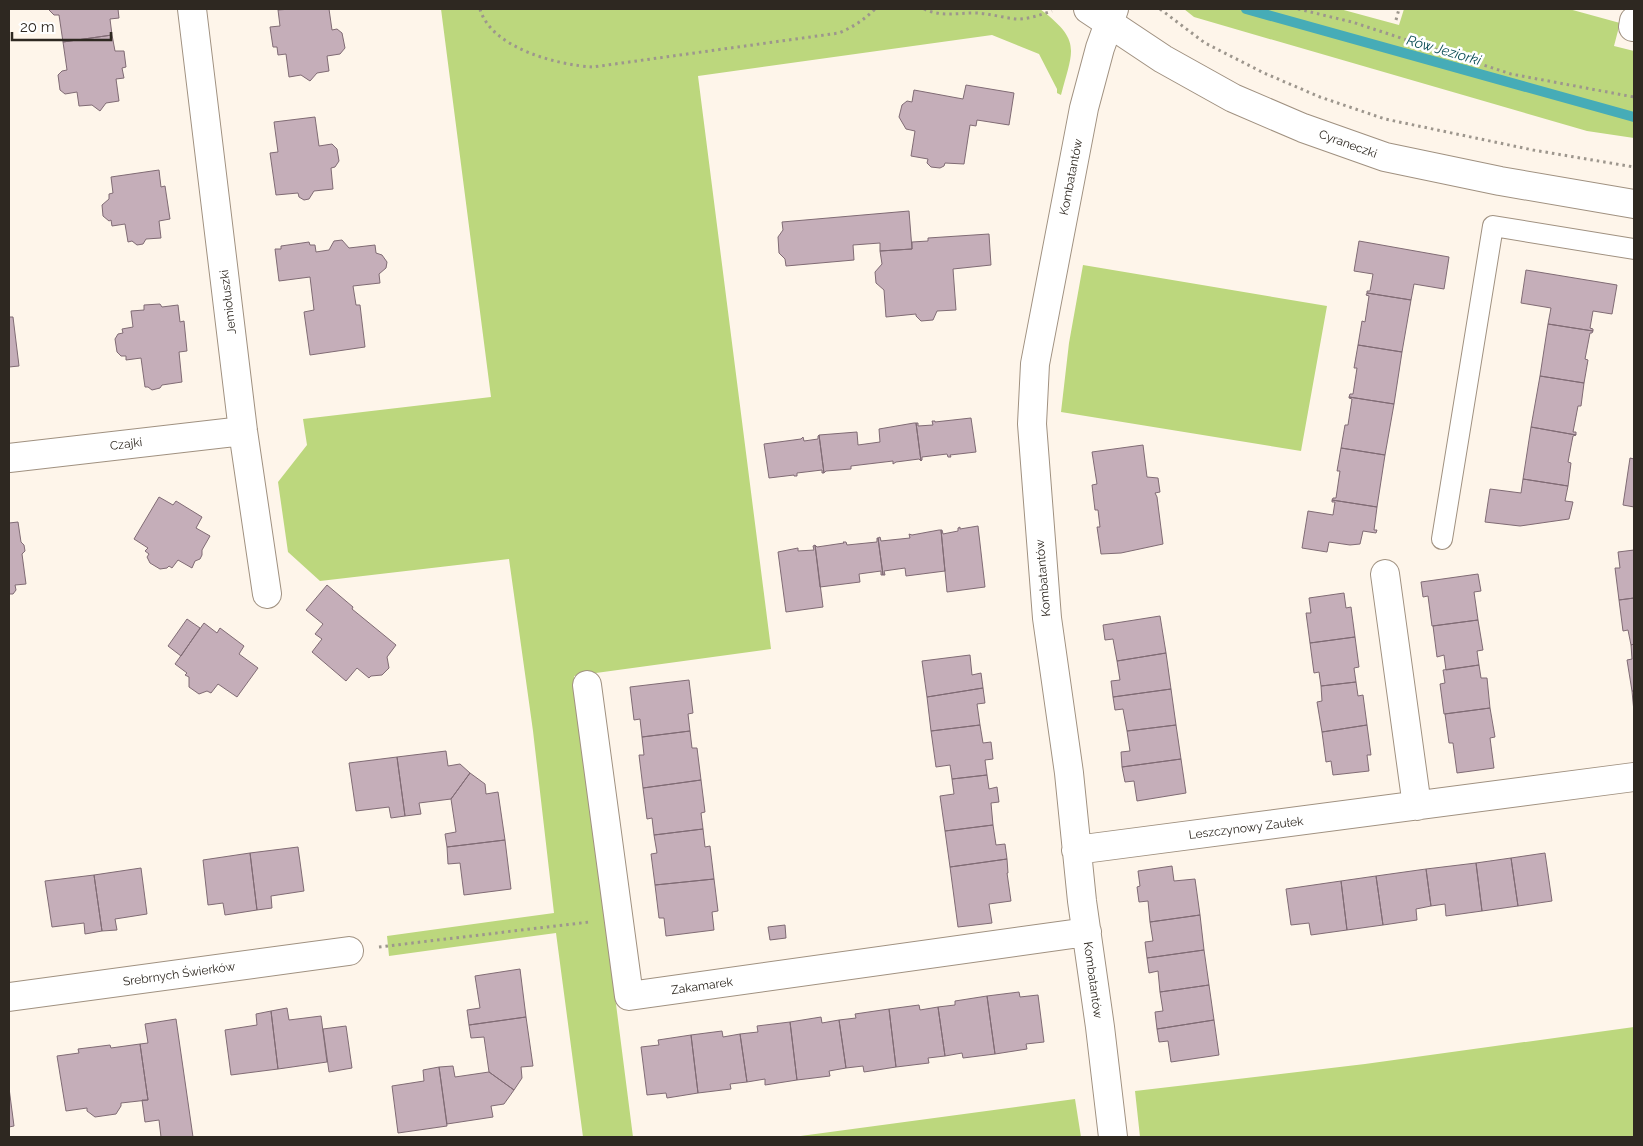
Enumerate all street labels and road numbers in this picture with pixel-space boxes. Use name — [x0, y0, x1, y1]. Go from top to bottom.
street label: Cyraneczki — [1317, 127, 1379, 161]
street label: Kombatantów — [1057, 137, 1085, 216]
street label: Jemiołuszki — [217, 269, 239, 335]
street label: Czajki — [109, 435, 143, 453]
street label: Kombatantów — [1033, 539, 1053, 617]
street label: Leszczynowy Zaułek — [1188, 814, 1305, 842]
street label: Kombatantów — [1081, 941, 1105, 1020]
street label: Srebrnych Świerków — [122, 959, 236, 989]
street label: Zakamarek — [670, 975, 734, 997]

